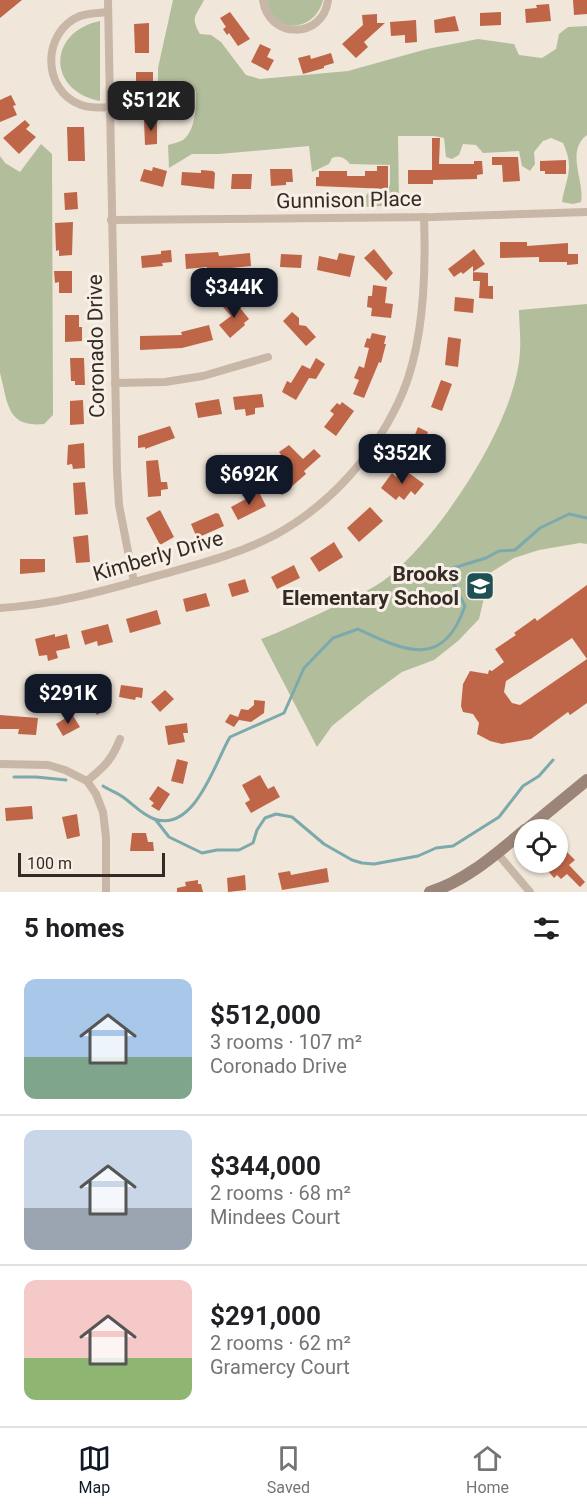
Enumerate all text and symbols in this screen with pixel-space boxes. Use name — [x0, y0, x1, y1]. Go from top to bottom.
pin: $512K — [109, 81, 193, 132]
text: $512K — [122, 88, 180, 112]
street label: Gunnison Place — [276, 187, 422, 213]
pin: $344K — [192, 268, 276, 319]
street label: Coronado Drive — [83, 274, 109, 418]
text: $344K — [205, 275, 263, 299]
pin: $352K — [360, 434, 444, 485]
text: $352K — [373, 441, 431, 465]
pin: $692K — [207, 455, 291, 506]
text: $692K — [220, 462, 278, 486]
street label: Kimberly Drive — [90, 526, 226, 586]
place label: Brooks Elementary School — [282, 562, 459, 610]
school or university icon: Brooks Elementary School — [464, 570, 496, 602]
pin: $291K — [26, 674, 110, 725]
text: $291K — [39, 681, 97, 705]
map controls — [514, 819, 568, 873]
button: locate — [514, 819, 568, 873]
scale bar — [18, 850, 165, 878]
text: 100 m — [27, 854, 72, 873]
icon: filters — [530, 912, 563, 945]
text: 5 homes — [24, 913, 125, 943]
text: $512,000 — [210, 1000, 321, 1030]
icon: home — [72, 1003, 144, 1075]
text: 3 rooms · 107 m² — [210, 1030, 362, 1054]
text: Coronado Drive — [210, 1054, 347, 1078]
text: $344,000 — [210, 1151, 321, 1181]
icon: home — [72, 1154, 144, 1226]
text: 2 rooms · 68 m² — [210, 1181, 351, 1205]
text: Mindees Court — [210, 1205, 340, 1229]
text: $291,000 — [210, 1301, 321, 1331]
icon: home — [72, 1304, 144, 1376]
text: 2 rooms · 62 m² — [210, 1331, 351, 1355]
text: Gramercy Court — [210, 1355, 350, 1379]
tab: Map — [78, 1442, 111, 1497]
tab: Saved — [267, 1442, 310, 1497]
tab: Home — [466, 1442, 509, 1497]

